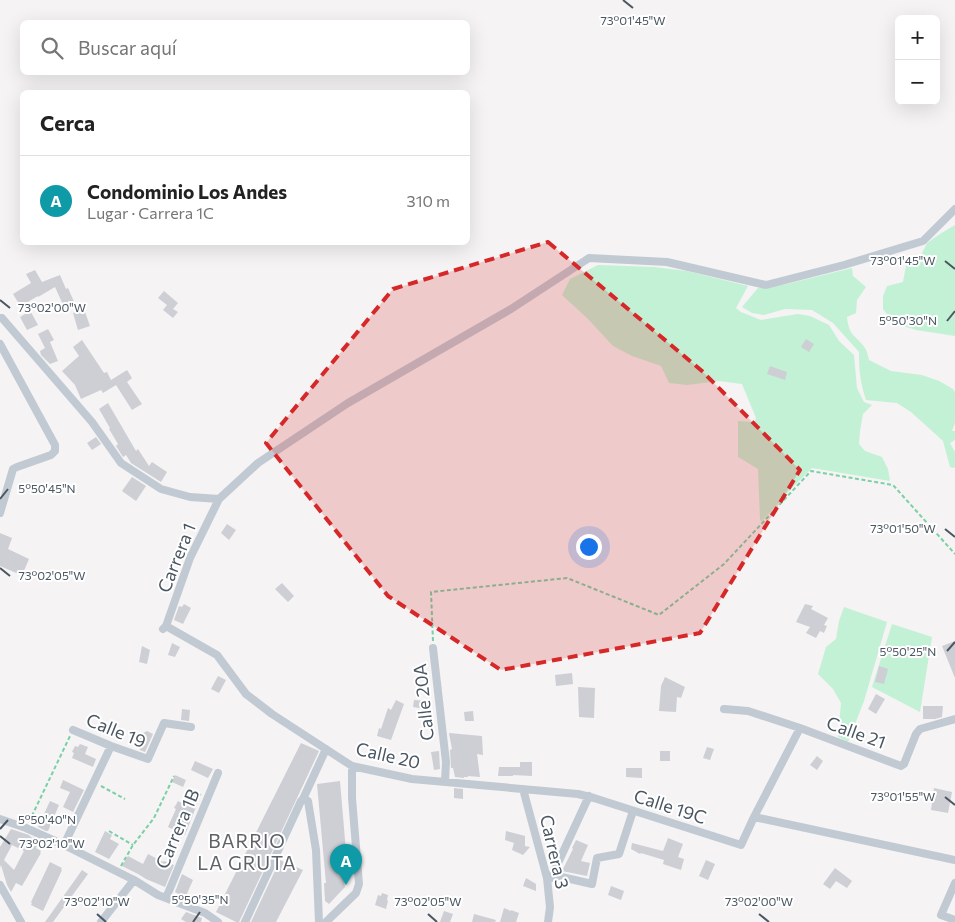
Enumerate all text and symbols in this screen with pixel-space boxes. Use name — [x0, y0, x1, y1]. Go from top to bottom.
text: 73°01'45"W — [601, 13, 665, 27]
map controls — [895, 15, 940, 105]
button: + — [895, 15, 940, 60]
search box — [20, 20, 470, 75]
icon: search — [38, 34, 66, 62]
text: Buscar aquí — [78, 36, 177, 59]
button: − — [895, 60, 940, 105]
text: Cerca — [40, 110, 95, 135]
text: Condominio Los Andes — [87, 180, 287, 203]
text: A — [50, 191, 62, 210]
text: 310 m — [407, 191, 450, 210]
text: Lugar · Carrera 1C — [87, 203, 214, 222]
text: 73°01'45"W — [871, 253, 935, 267]
text: 73°02'00"W — [18, 300, 86, 314]
text: 5°50'30"N — [879, 313, 937, 327]
text: 5°50'45"N — [18, 481, 76, 495]
street label: Carrera 1 — [152, 520, 200, 596]
text: 73°01'50"W — [870, 521, 936, 535]
your location — [576, 534, 602, 560]
text: 73°02'05"W — [18, 568, 86, 582]
text: 5°50'25"N — [880, 644, 936, 658]
street label: Calle 20A — [408, 662, 438, 742]
street label: Calle 19 — [83, 708, 149, 752]
street label: Calle 21 — [824, 711, 889, 753]
street label: Calle 20 — [354, 737, 423, 773]
street label: Calle 19C — [631, 784, 709, 828]
street label: Carrera 1B — [150, 785, 204, 872]
text: 73°01'55"W — [871, 789, 935, 803]
text: 5°50'40"N — [18, 812, 76, 826]
street label: Carrera 3 — [536, 813, 574, 891]
district label: BARRIO LA GRUTA — [197, 829, 297, 874]
text: 73°02'10"W — [19, 836, 85, 850]
pin: A — [330, 844, 362, 885]
text: 5°50'35"N — [172, 892, 228, 906]
text: 73°02'10"W — [64, 894, 130, 908]
text: 73°02'05"W — [394, 894, 462, 908]
text: 73°02'00"W — [725, 894, 793, 908]

